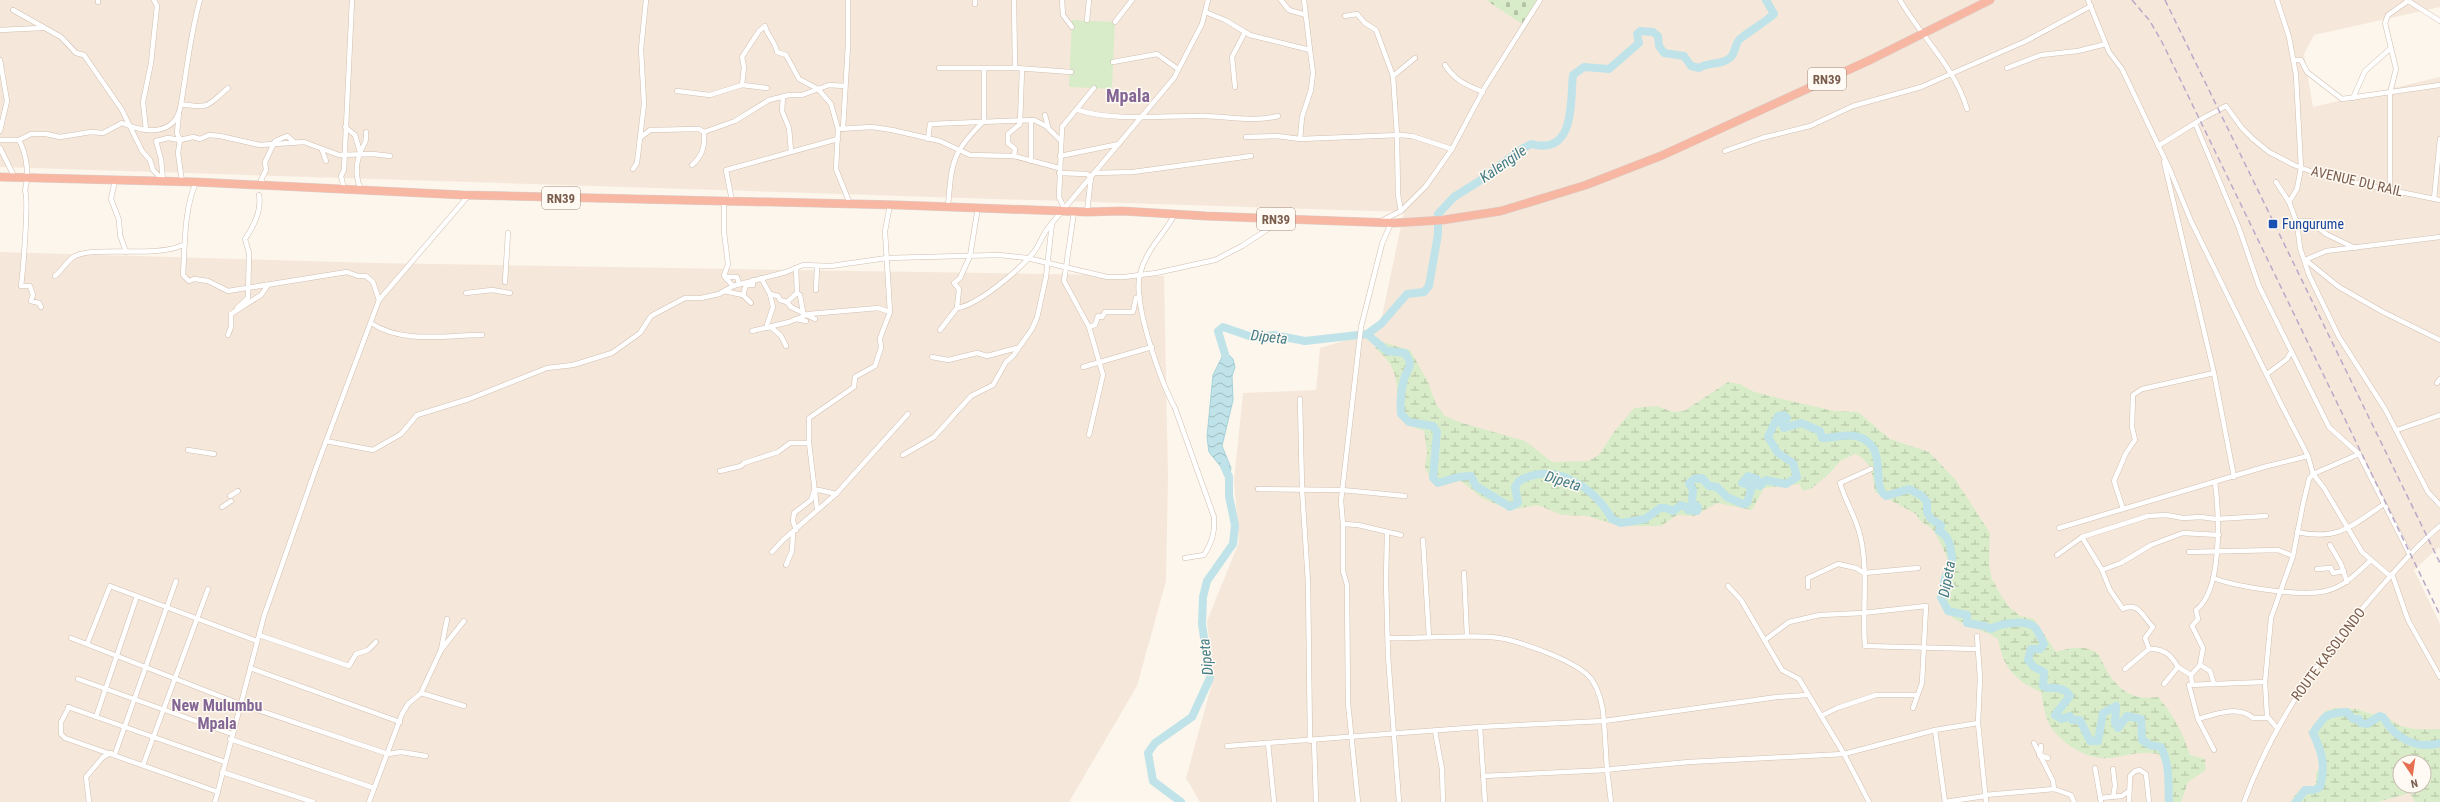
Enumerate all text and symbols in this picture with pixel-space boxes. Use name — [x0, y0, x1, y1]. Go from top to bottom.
road number: RN39 — [1808, 68, 1846, 90]
district label: Mpala — [1106, 85, 1150, 106]
water label: Kalengile — [1476, 141, 1530, 187]
street label: AVENUE DU RAIL — [2310, 163, 2405, 199]
road number: RN39 — [542, 187, 580, 209]
road number: RN39 — [1257, 208, 1295, 230]
place label: Fungurume — [2282, 216, 2344, 232]
marker: Fungurume — [2267, 218, 2279, 230]
water label: Dipeta — [1250, 326, 1288, 348]
water label: Dipeta — [1543, 467, 1583, 495]
water label: Dipeta — [1935, 559, 1959, 599]
street label: ROUTE KASOLONDO — [2288, 604, 2368, 704]
water label: Dipeta — [1195, 638, 1217, 676]
district label: New Mulumbu Mpala — [172, 696, 263, 733]
north arrow — [2392, 754, 2432, 794]
text: N — [2409, 776, 2419, 790]

